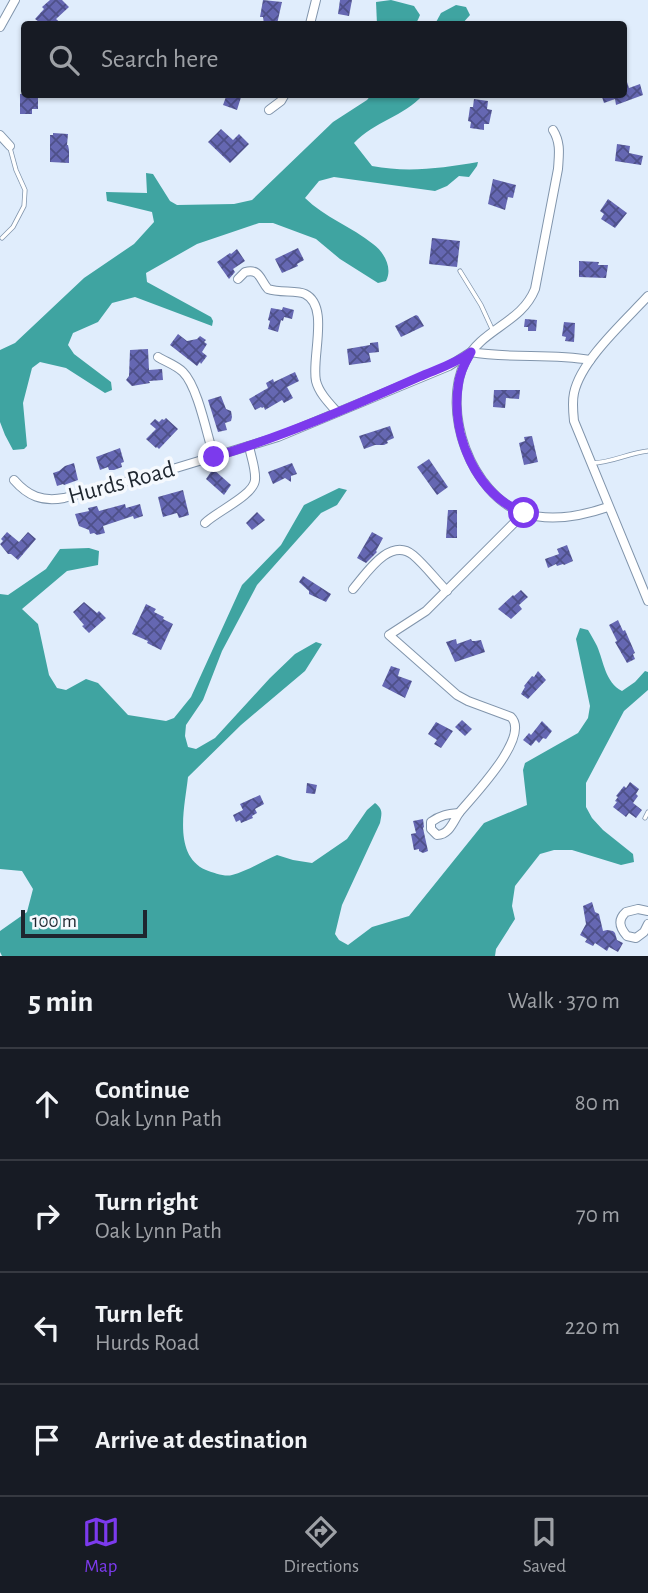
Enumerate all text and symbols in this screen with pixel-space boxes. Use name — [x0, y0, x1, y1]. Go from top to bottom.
search box — [21, 21, 627, 98]
icon: search — [45, 41, 83, 79]
text: Search here — [101, 46, 219, 72]
route end — [198, 441, 229, 472]
street label: Hurds Road — [66, 457, 177, 509]
route start — [508, 497, 539, 528]
scale bar — [21, 907, 147, 939]
text: 100 m — [32, 912, 77, 931]
text: 5 min — [28, 987, 93, 1017]
text: Walk · 370 m — [508, 990, 620, 1013]
text: Continue — [95, 1077, 190, 1103]
icon: ahead — [28, 1085, 66, 1123]
text: 80 m — [575, 1092, 620, 1115]
text: Oak Lynn Path — [95, 1108, 222, 1131]
text: Turn right — [95, 1189, 198, 1215]
icon: right — [28, 1197, 66, 1235]
text: 70 m — [576, 1204, 620, 1227]
text: Oak Lynn Path — [95, 1220, 222, 1243]
text: Turn left — [95, 1301, 183, 1327]
icon: left — [28, 1309, 66, 1347]
text: 220 m — [565, 1316, 620, 1339]
text: Hurds Road — [95, 1332, 199, 1355]
icon: arrive — [28, 1421, 66, 1459]
text: Arrive at destination — [95, 1427, 308, 1453]
tab: Map — [82, 1513, 120, 1578]
tab: Directions — [283, 1513, 359, 1578]
tab: Saved — [523, 1513, 566, 1578]

